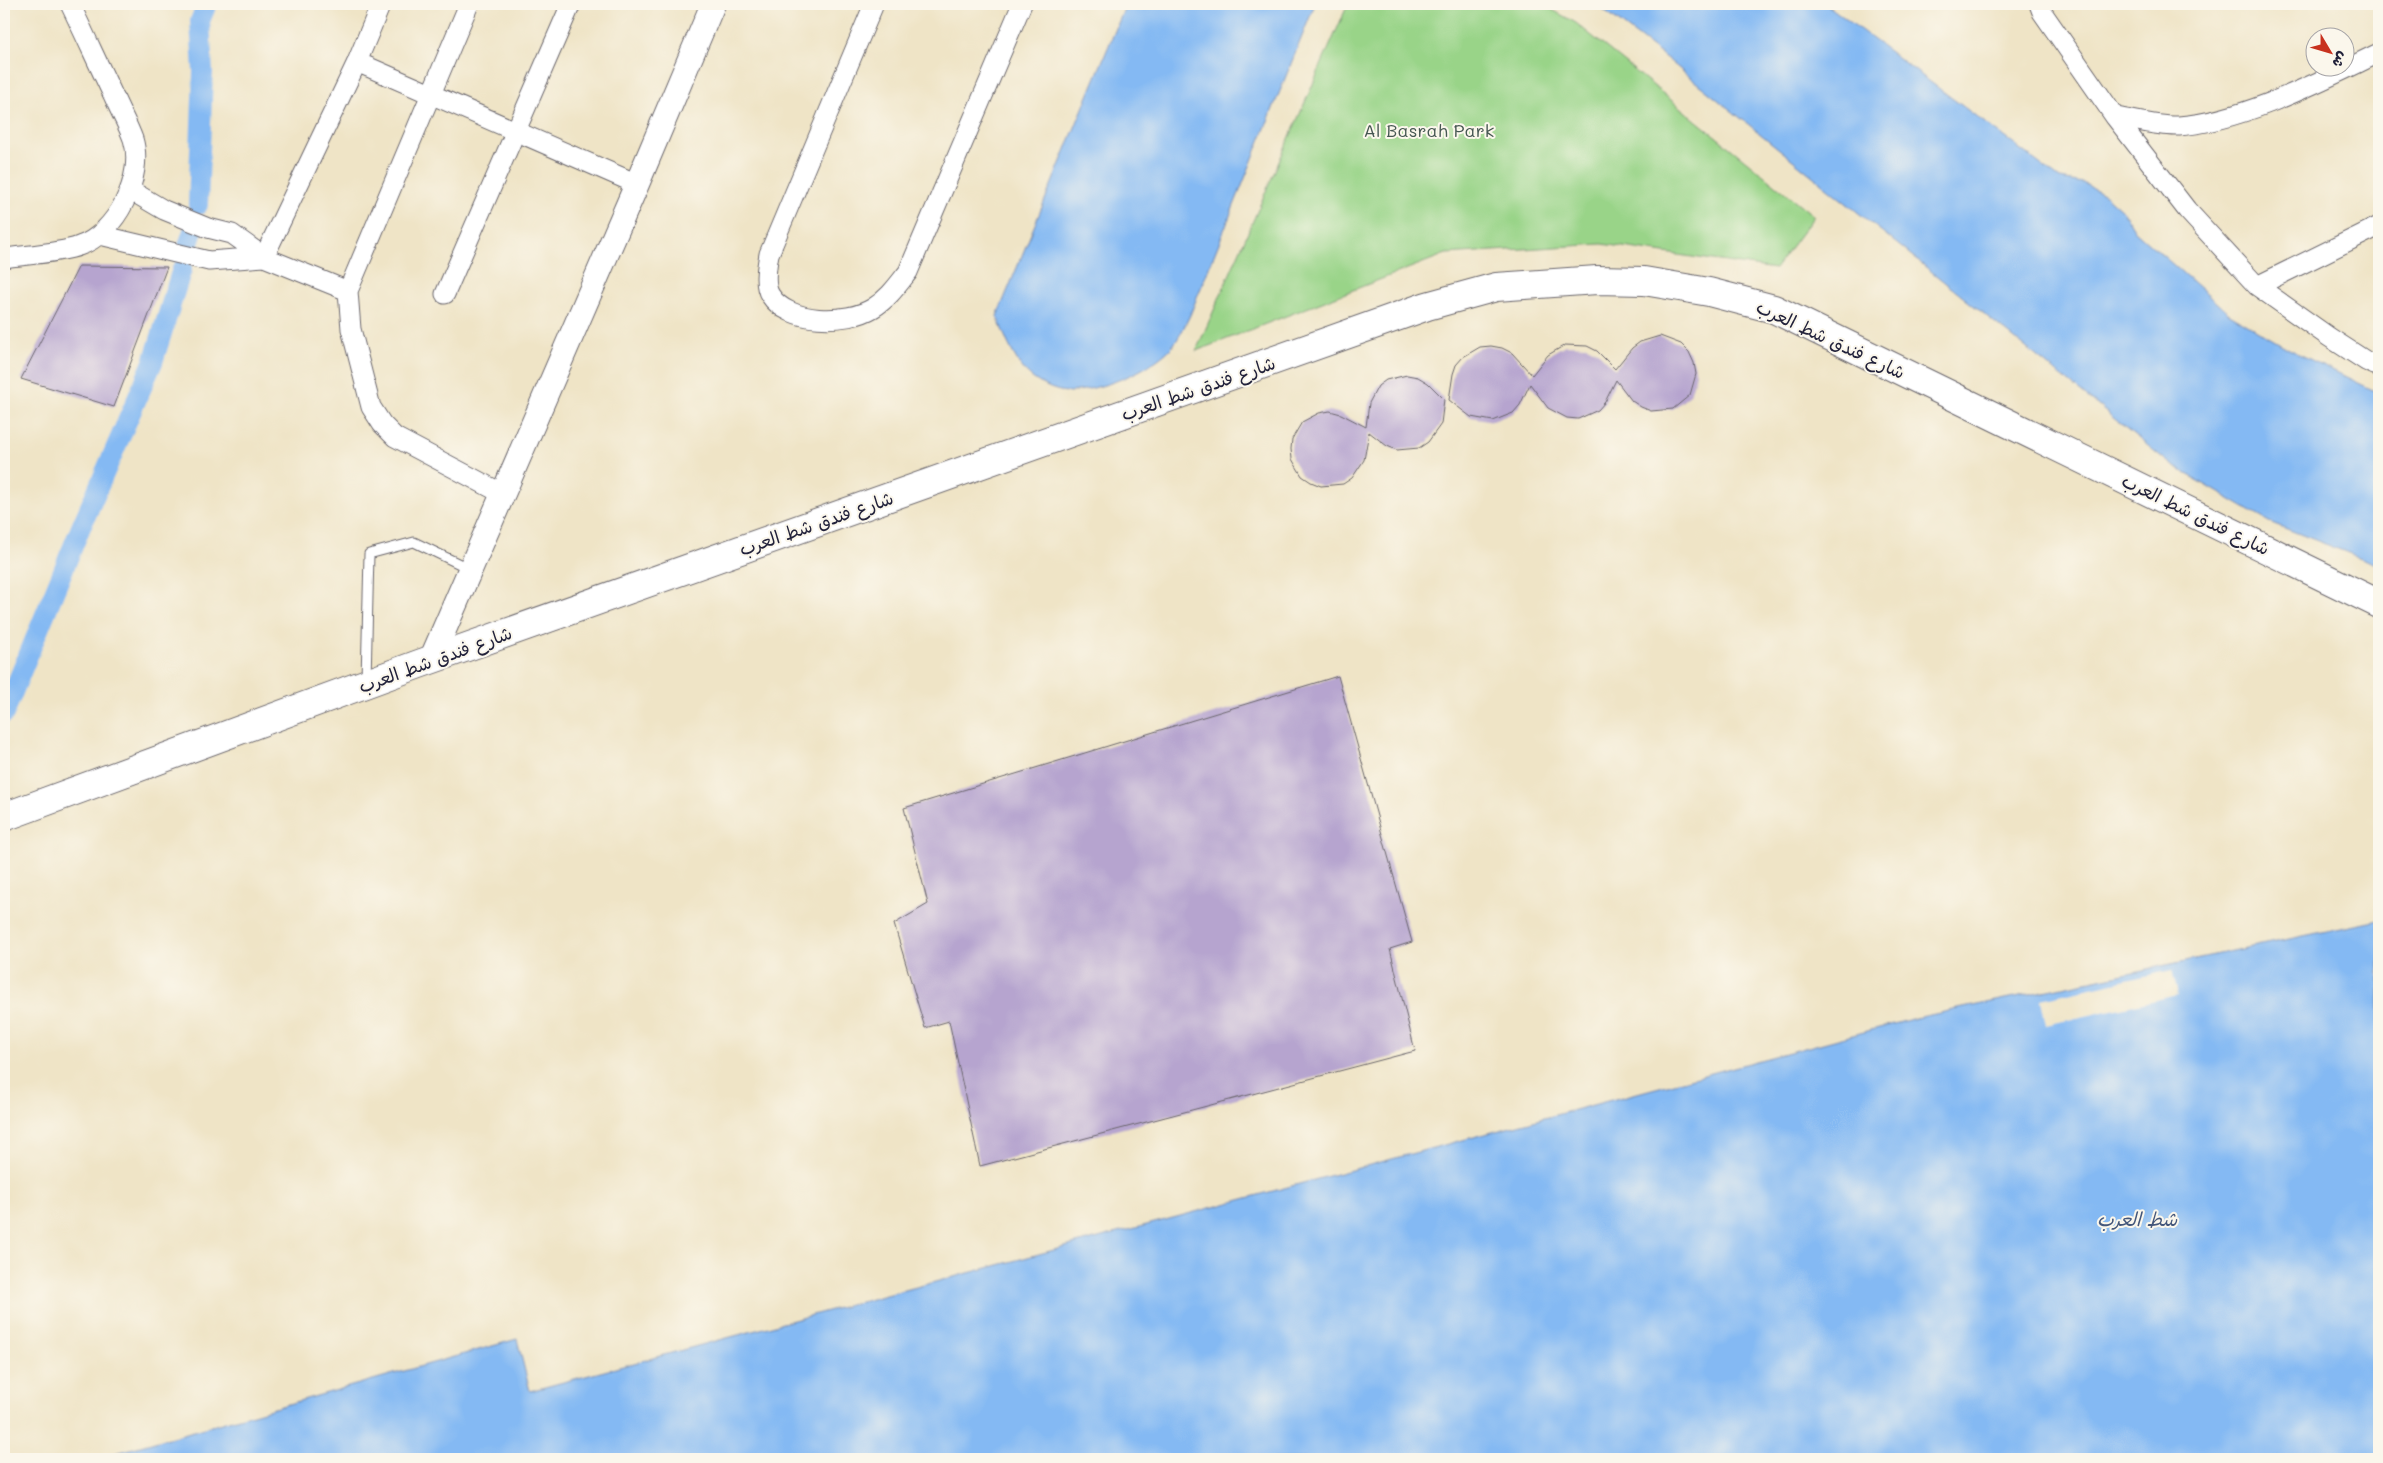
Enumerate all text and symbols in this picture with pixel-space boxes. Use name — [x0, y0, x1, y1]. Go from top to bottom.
north arrow — [2306, 28, 2356, 78]
text: ش — [2328, 48, 2353, 72]
park label: Al Basrah Park — [1364, 118, 1494, 142]
street label: شارع فندق شط العرب — [1752, 294, 1909, 385]
street label: شارع فندق شط العرب — [1118, 350, 1279, 427]
street label: شارع فندق شط العرب — [2118, 468, 2274, 561]
street label: شارع فندق شط العرب — [736, 485, 897, 562]
street label: شارع فندق شط العرب — [355, 620, 515, 699]
water label: شط العرب — [2097, 1206, 2177, 1232]

